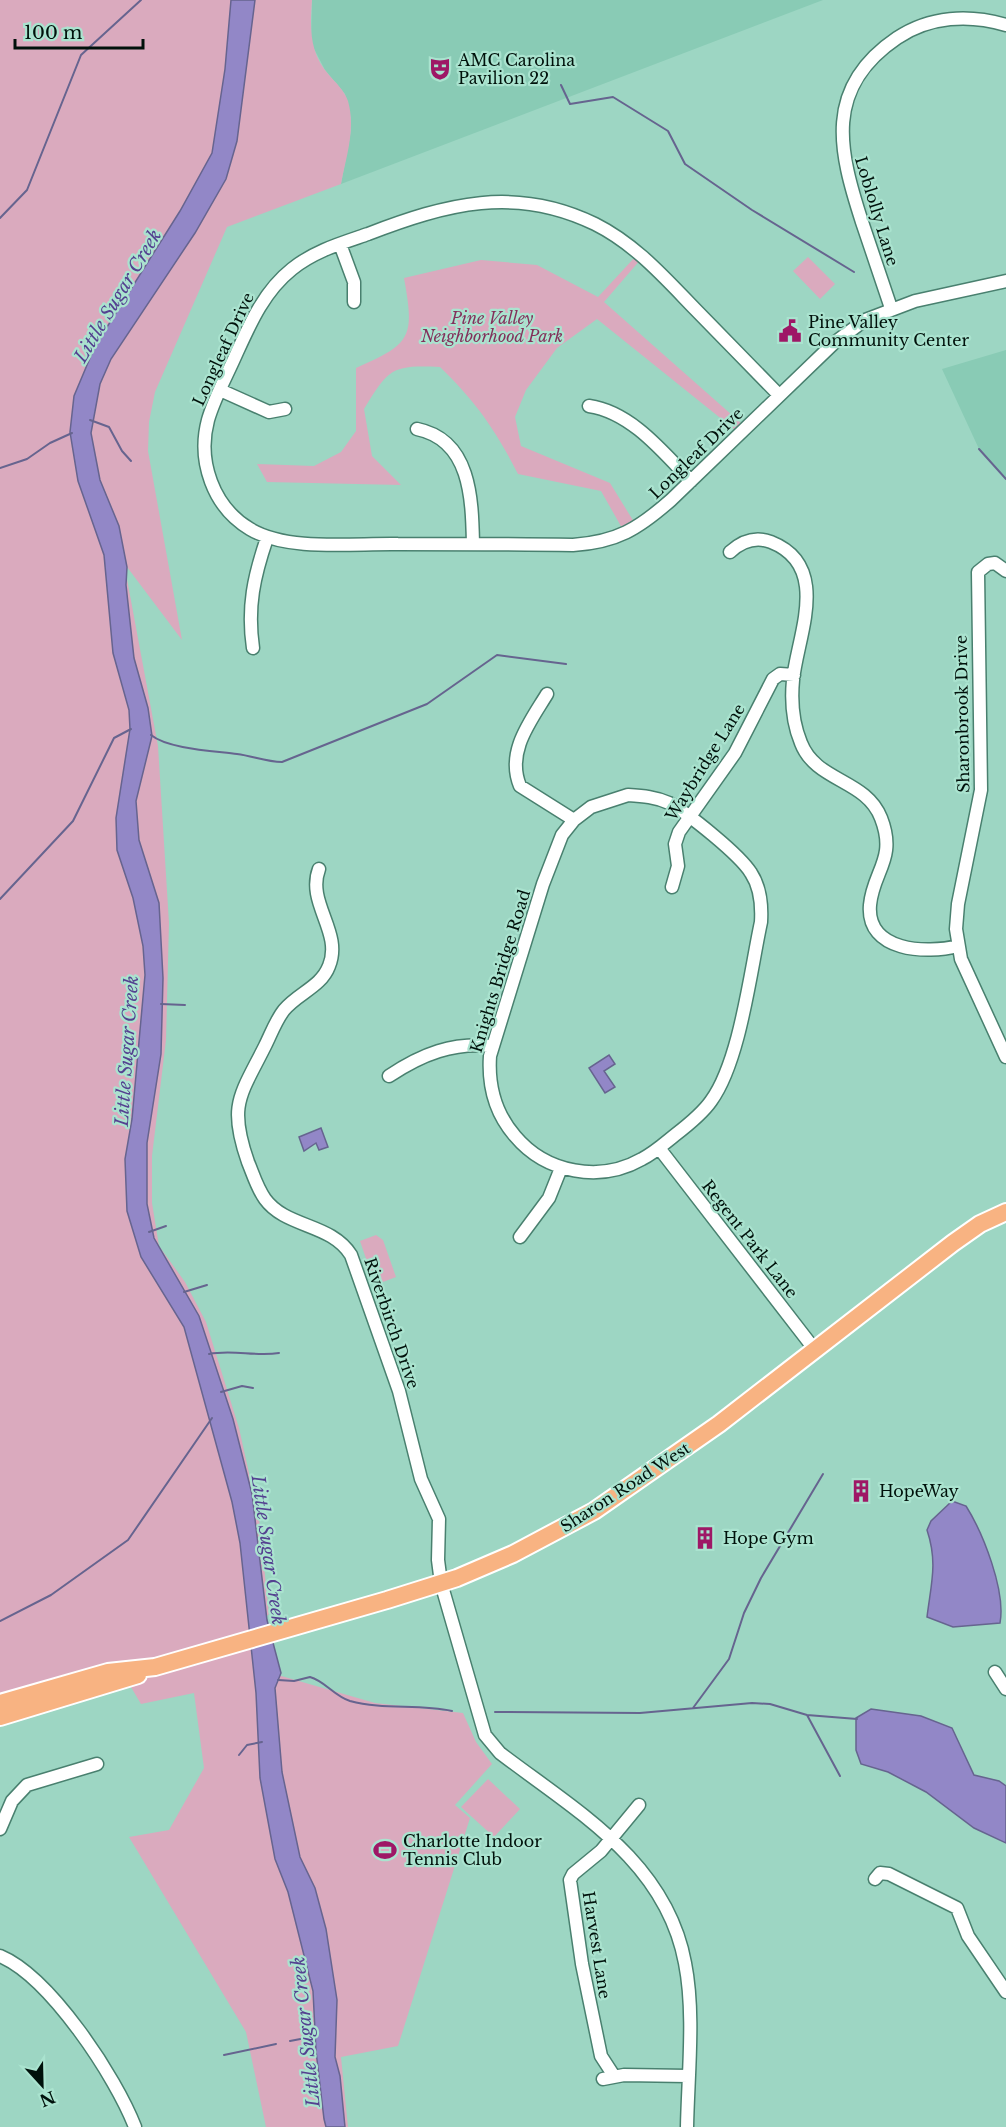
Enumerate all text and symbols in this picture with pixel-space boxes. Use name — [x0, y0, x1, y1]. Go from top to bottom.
scale bar — [15, 12, 142, 50]
text: 100 m — [24, 22, 82, 44]
place label: AMC Carolina Pavilion 22 — [457, 50, 575, 88]
theatre icon: AMC Carolina Pavilion 22 — [427, 56, 453, 82]
street label: Loblolly Lane — [851, 154, 903, 268]
water label: Little Sugar Creek — [69, 226, 166, 367]
street label: Longleaf Drive — [188, 289, 258, 409]
park label: Pine Valley Neighborhood Park — [420, 308, 563, 346]
place label: Pine Valley Community Center — [808, 312, 969, 350]
public building icon: Pine Valley Community Center — [777, 318, 803, 344]
street label: Longleaf Drive — [645, 403, 747, 503]
street label: Sharonbrook Drive — [951, 635, 973, 793]
street label: Waybridge Lane — [660, 700, 749, 825]
street label: Knights Bridge Road — [466, 887, 534, 1055]
water label: Little Sugar Creek — [111, 975, 143, 1128]
street label: Regent Park Lane — [698, 1176, 802, 1302]
street label: Riverbirch Drive — [360, 1255, 424, 1391]
street label: Sharon Road West — [557, 1438, 693, 1536]
water label: Little Sugar Creek — [246, 1473, 289, 1626]
building icon: HopeWay — [848, 1478, 874, 1504]
place label: HopeWay — [879, 1481, 959, 1501]
building icon: Hope Gym — [692, 1525, 718, 1551]
place label: Hope Gym — [723, 1528, 814, 1548]
place label: Charlotte Indoor Tennis Club — [403, 1831, 542, 1869]
sports icon: Charlotte Indoor Tennis Club — [372, 1837, 398, 1863]
street label: Harvest Lane — [579, 1890, 615, 2000]
water label: Little Sugar Creek — [287, 1956, 325, 2109]
north arrow — [12, 2055, 72, 2115]
text: N — [37, 2087, 58, 2111]

